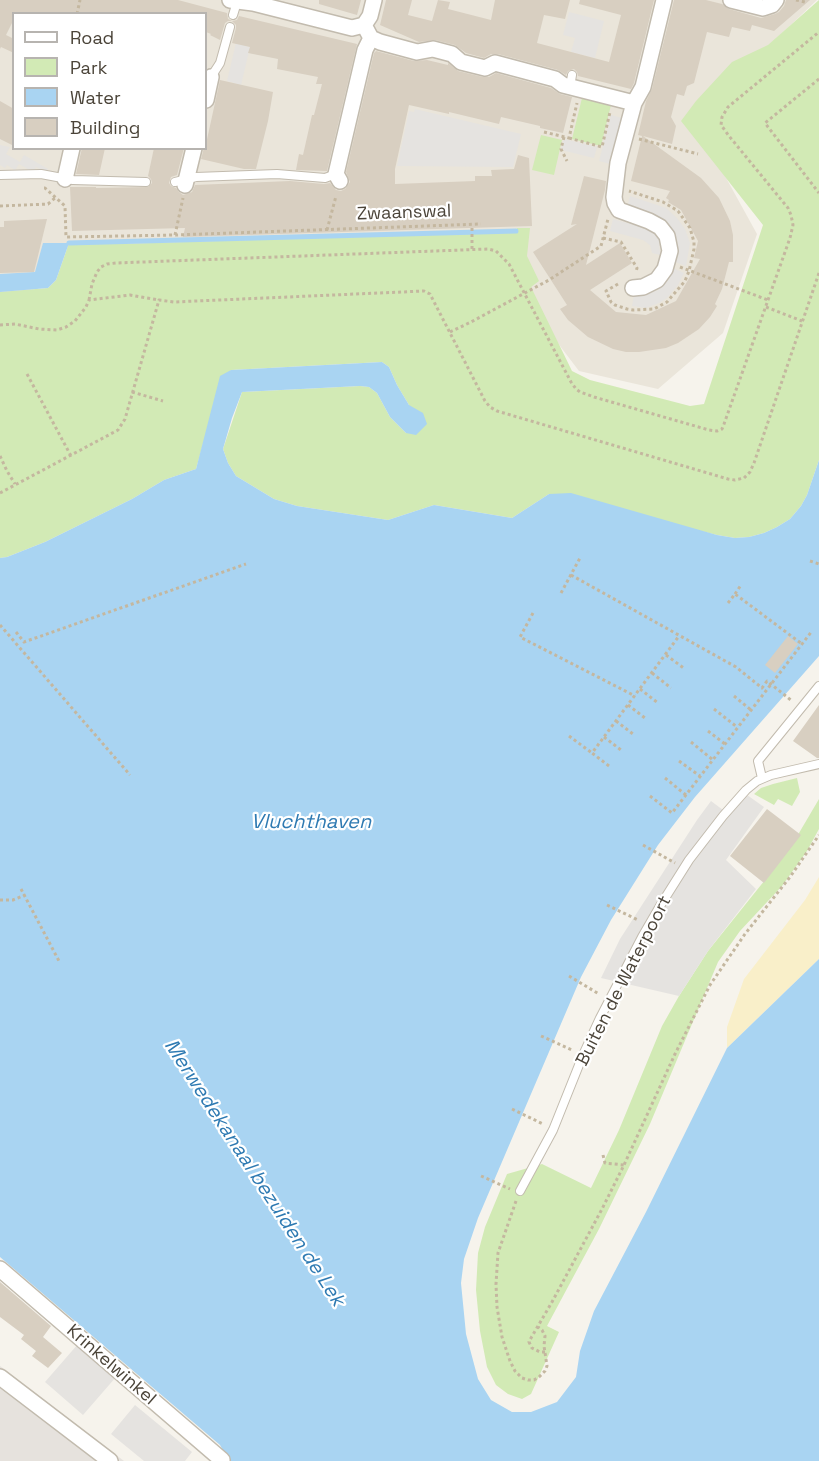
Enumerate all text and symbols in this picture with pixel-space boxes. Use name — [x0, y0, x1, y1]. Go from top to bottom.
legend — [12, 12, 207, 150]
text: Road — [70, 26, 114, 49]
text: Park — [70, 56, 107, 79]
text: Water — [70, 86, 121, 109]
text: Building — [70, 116, 140, 139]
street label: Zwaanswal — [356, 201, 452, 225]
water label: Vluchthaven — [251, 811, 371, 835]
street label: Buiten de Waterpoort — [572, 892, 676, 1070]
water label: Merwedekanaal bezuiden de Lek — [158, 1035, 350, 1311]
street label: Krinkelwinkel — [62, 1320, 160, 1410]

